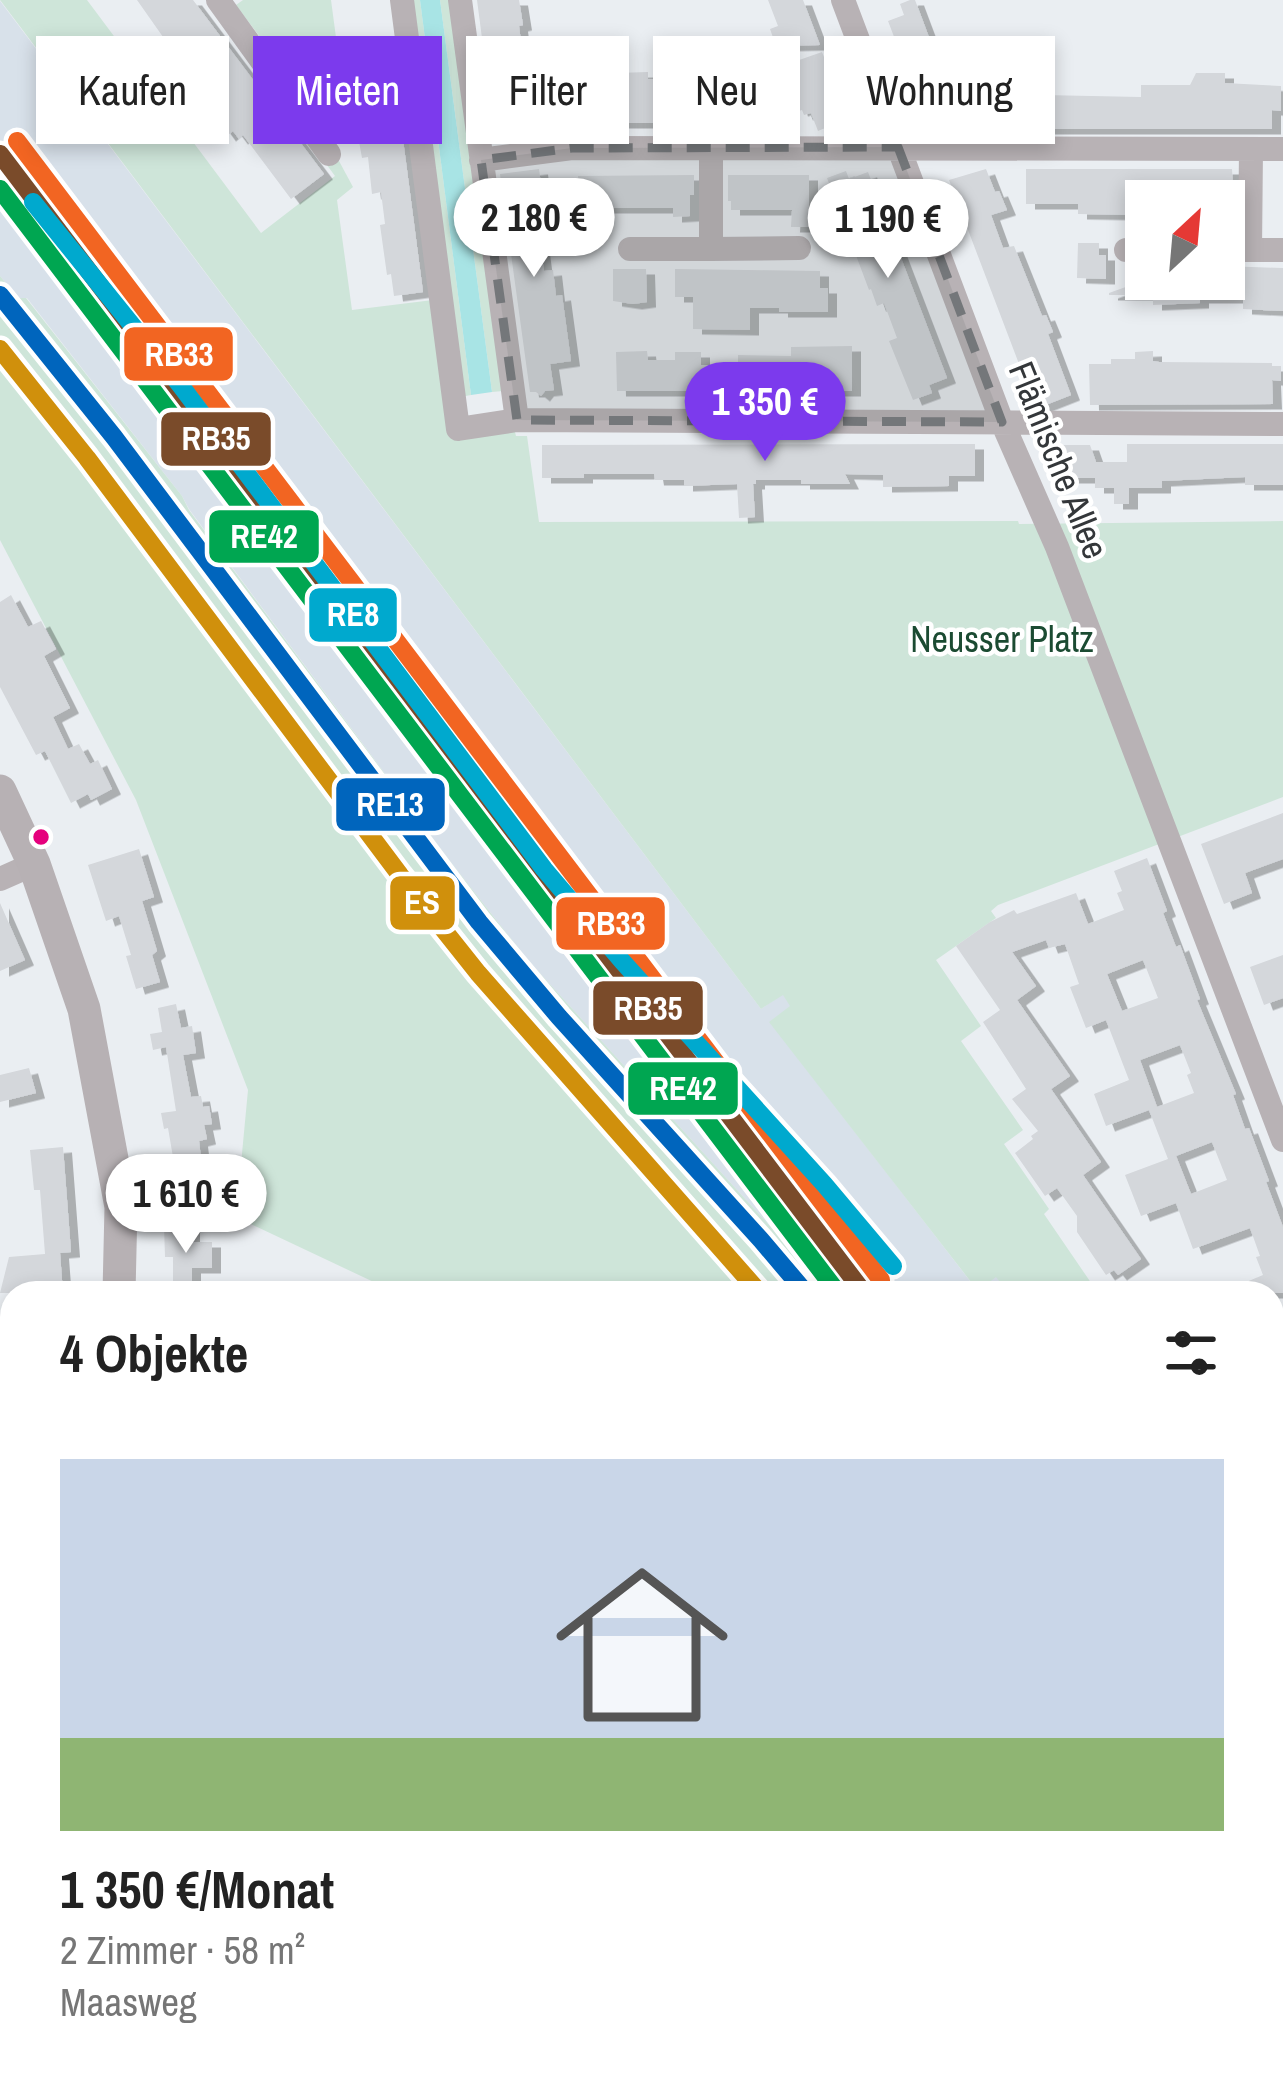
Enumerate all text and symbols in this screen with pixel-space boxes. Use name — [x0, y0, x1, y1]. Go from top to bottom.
chip: Kaufen — [36, 36, 229, 144]
chip: Mieten — [253, 36, 442, 144]
chip: Filter — [466, 36, 629, 144]
chip: Neu — [653, 36, 800, 144]
chip: Wohnung — [824, 36, 1055, 144]
pin: 2 180 € — [423, 178, 645, 280]
pin: 1 190 € — [777, 179, 999, 281]
north arrow — [1125, 180, 1245, 300]
map controls — [1125, 180, 1245, 300]
text: 2 180 € — [481, 191, 587, 243]
text: 1 190 € — [835, 192, 941, 244]
line badge: RB33 — [122, 325, 235, 383]
text: RB33 — [144, 332, 214, 376]
street label: Flämische Allee — [998, 354, 1120, 566]
pin: 1 350 € — [654, 362, 876, 464]
text: 1 350 € — [712, 375, 818, 427]
line badge: RB35 — [159, 410, 273, 468]
text: RB35 — [181, 416, 251, 460]
line badge: RE42 — [207, 508, 321, 565]
text: RE42 — [230, 514, 298, 558]
line badge: RE8 — [307, 586, 399, 644]
text: RE8 — [327, 592, 379, 636]
park label: Neusser Platz — [910, 615, 1094, 663]
line badge: RE13 — [334, 776, 447, 833]
text: RE13 — [356, 782, 424, 826]
unlabelled marker — [30, 826, 52, 848]
line badge: ES — [388, 874, 457, 932]
text: ES — [404, 880, 440, 924]
line badge: RB33 — [554, 895, 667, 952]
text: RB33 — [576, 901, 646, 945]
line badge: RB35 — [591, 979, 705, 1037]
text: RB35 — [613, 986, 683, 1030]
line badge: RE42 — [626, 1060, 740, 1117]
text: RE42 — [649, 1066, 717, 1110]
pin: 1 610 € — [75, 1154, 297, 1256]
text: 1 610 € — [133, 1167, 239, 1219]
text: 4 Objekte — [60, 1319, 248, 1388]
icon: filters — [1158, 1320, 1224, 1386]
icon: home — [534, 1537, 750, 1753]
text: 1 350 €/Monat — [60, 1855, 334, 1924]
text: 2 Zimmer · 58 m² — [60, 1924, 305, 1976]
text: Maasweg — [60, 1976, 197, 2028]

